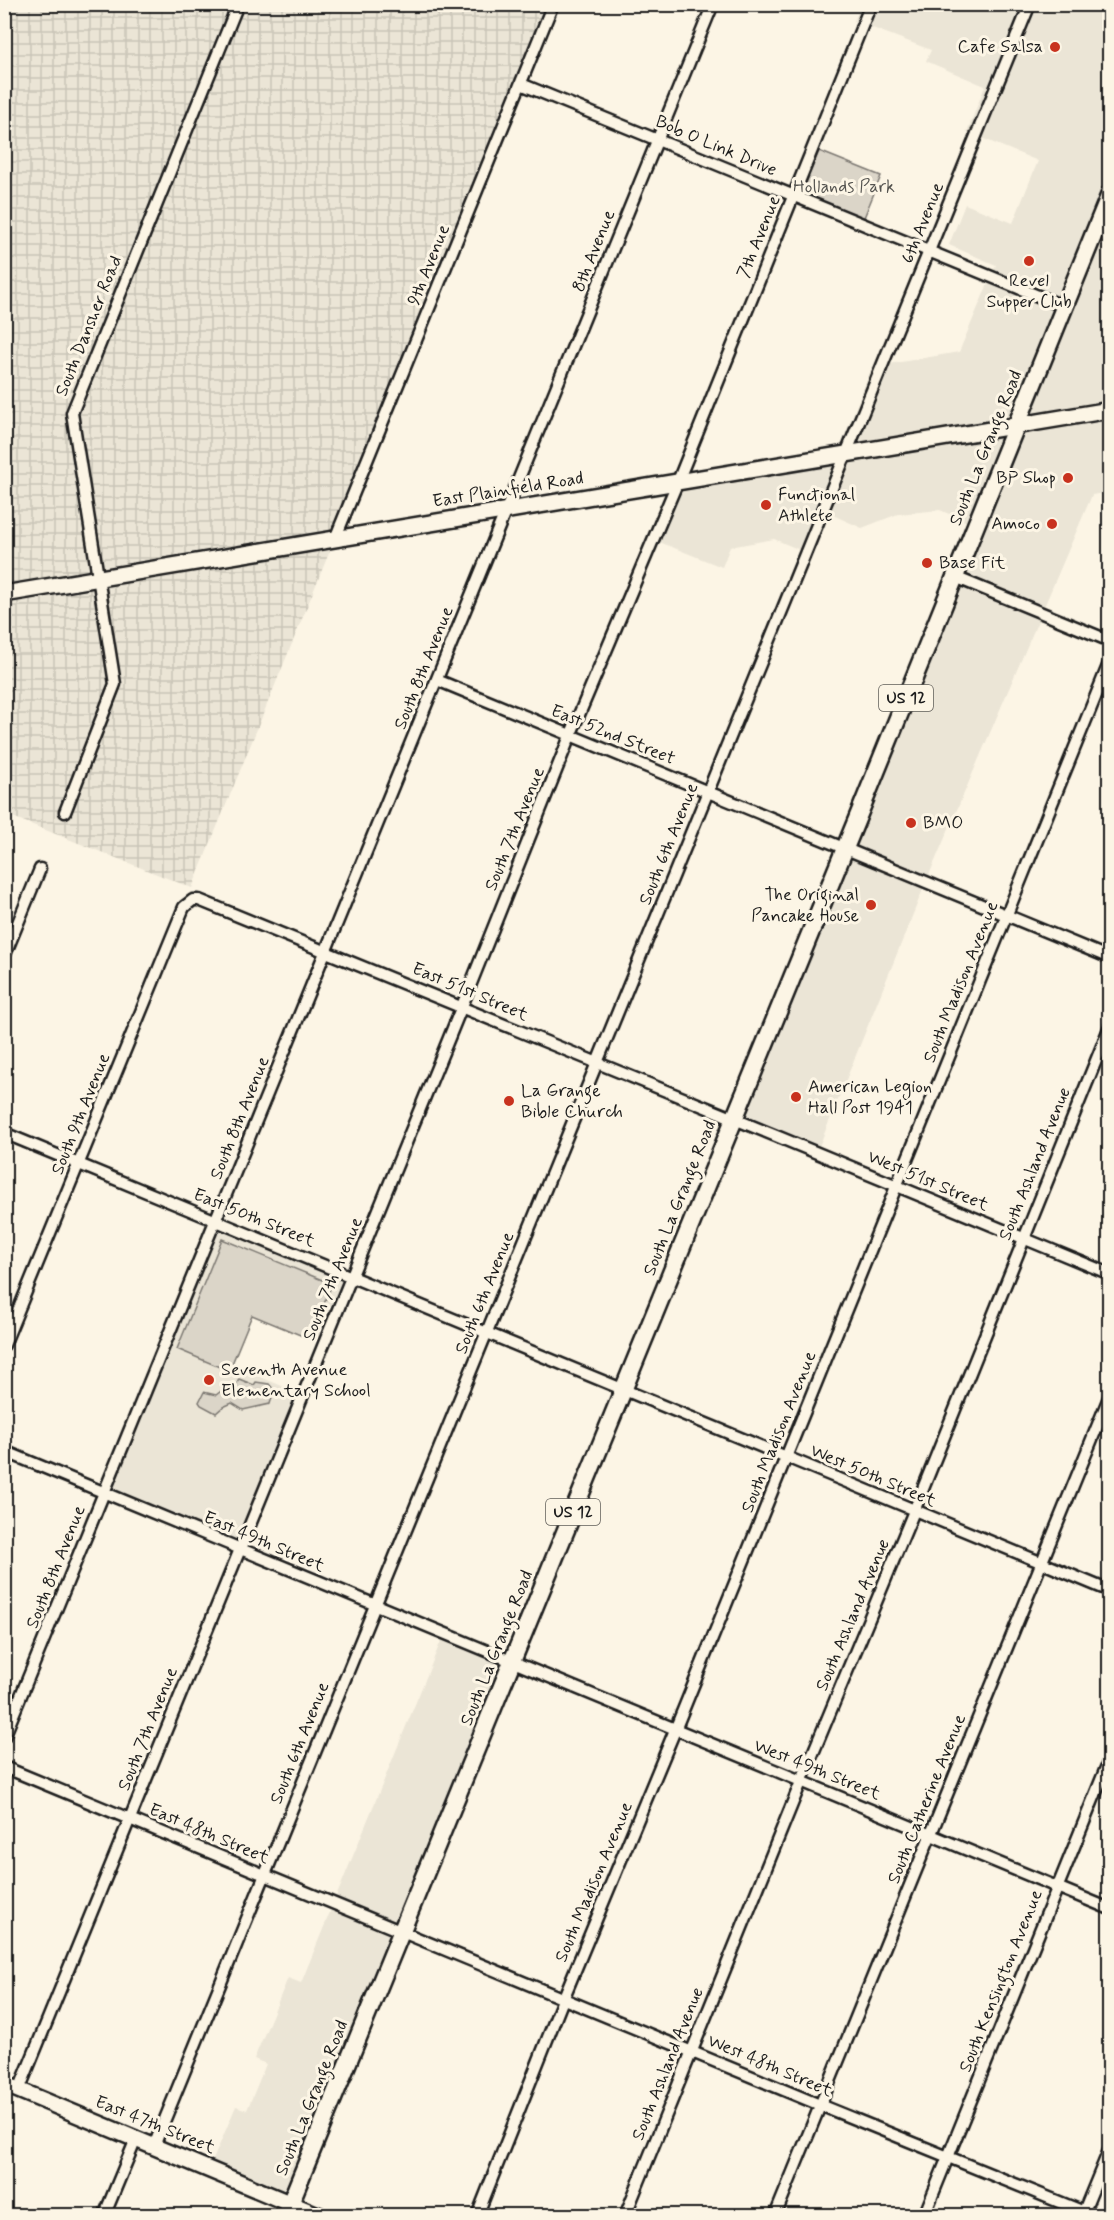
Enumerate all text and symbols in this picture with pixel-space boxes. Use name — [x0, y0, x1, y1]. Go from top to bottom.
place label: Cafe Salsa — [957, 35, 1043, 59]
marker: Cafe Salsa — [1048, 40, 1062, 54]
street label: Bob O Link Drive — [652, 110, 780, 182]
park label: Hollands Park — [793, 175, 895, 199]
street label: 6th Avenue — [896, 179, 950, 267]
street label: 7th Avenue — [732, 192, 787, 282]
street label: 8th Avenue — [567, 206, 621, 296]
street label: 9th Avenue — [402, 221, 456, 309]
street label: South Dansher Road — [50, 252, 128, 400]
marker: Revel Supper Club — [1022, 254, 1036, 268]
place label: Revel Supper Club — [986, 269, 1072, 314]
street label: South La Grange Road — [944, 367, 1030, 530]
street label: East Plainfield Road — [431, 466, 585, 514]
place label: BP Shop — [996, 466, 1056, 490]
marker: BP Shop — [1061, 471, 1075, 485]
place label: Functional Athlete — [778, 483, 855, 528]
marker: Functional Athlete — [759, 498, 773, 512]
place label: Amoco — [991, 512, 1040, 536]
marker: Amoco — [1045, 517, 1059, 531]
place label: Base Fit — [939, 551, 1006, 575]
marker: Base Fit — [920, 556, 934, 570]
street label: South 8th Avenue — [388, 603, 460, 733]
road number: US 12 — [879, 685, 933, 711]
street label: East 52nd Street — [547, 699, 679, 771]
street label: South 7th Avenue — [479, 763, 551, 894]
street label: South 6th Avenue — [634, 779, 704, 909]
place label: BMO — [923, 811, 963, 835]
marker: BMO — [904, 816, 918, 830]
place label: The Original Pancake House — [751, 883, 859, 928]
marker: The Original Pancake House — [864, 898, 878, 912]
street label: South Madison Avenue — [918, 898, 1004, 1066]
street label: East 51st Street — [408, 957, 532, 1027]
street label: South 9th Avenue — [46, 1049, 116, 1178]
street label: South 8th Avenue — [204, 1053, 276, 1183]
place label: American Legion Hall Post 1941 — [808, 1075, 932, 1120]
place label: La Grange Bible Church — [521, 1079, 623, 1124]
street label: South Ashland Avenue — [993, 1084, 1077, 1244]
marker: American Legion Hall Post 1941 — [789, 1090, 803, 1104]
marker: La Grange Bible Church — [502, 1094, 516, 1108]
street label: South La Grange Road — [638, 1117, 724, 1280]
street label: West 51st Street — [864, 1145, 993, 1217]
street label: East 50th Street — [190, 1183, 319, 1253]
street label: South 7th Avenue — [297, 1213, 369, 1344]
street label: South 6th Avenue — [450, 1228, 520, 1358]
street label: South Madison Avenue — [736, 1348, 822, 1516]
place label: Seventh Avenue Elementary School — [221, 1358, 371, 1403]
marker: Seventh Avenue Elementary School — [202, 1373, 216, 1387]
street label: West 50th Street — [806, 1439, 940, 1513]
road number: US 12 — [546, 1499, 600, 1525]
street label: South 8th Avenue — [20, 1502, 92, 1632]
street label: East 49th Street — [200, 1506, 329, 1578]
street label: South Ashland Avenue — [810, 1535, 896, 1695]
street label: South La Grange Road — [455, 1567, 541, 1730]
street label: South 7th Avenue — [112, 1663, 184, 1794]
street label: South 6th Avenue — [265, 1678, 335, 1808]
street label: South Catherine Avenue — [882, 1710, 972, 1887]
street label: West 49th Street — [750, 1734, 884, 1806]
street label: East 48th Street — [145, 1798, 273, 1870]
street label: South Madison Avenue — [549, 1798, 639, 1966]
street label: South Kensington Avenue — [953, 1886, 1051, 2077]
street label: South Ashland Avenue — [626, 1984, 710, 2144]
street label: South La Grange Road — [270, 2017, 356, 2180]
street label: West 48th Street — [704, 2029, 837, 2103]
street label: East 47th Street — [91, 2090, 219, 2160]

